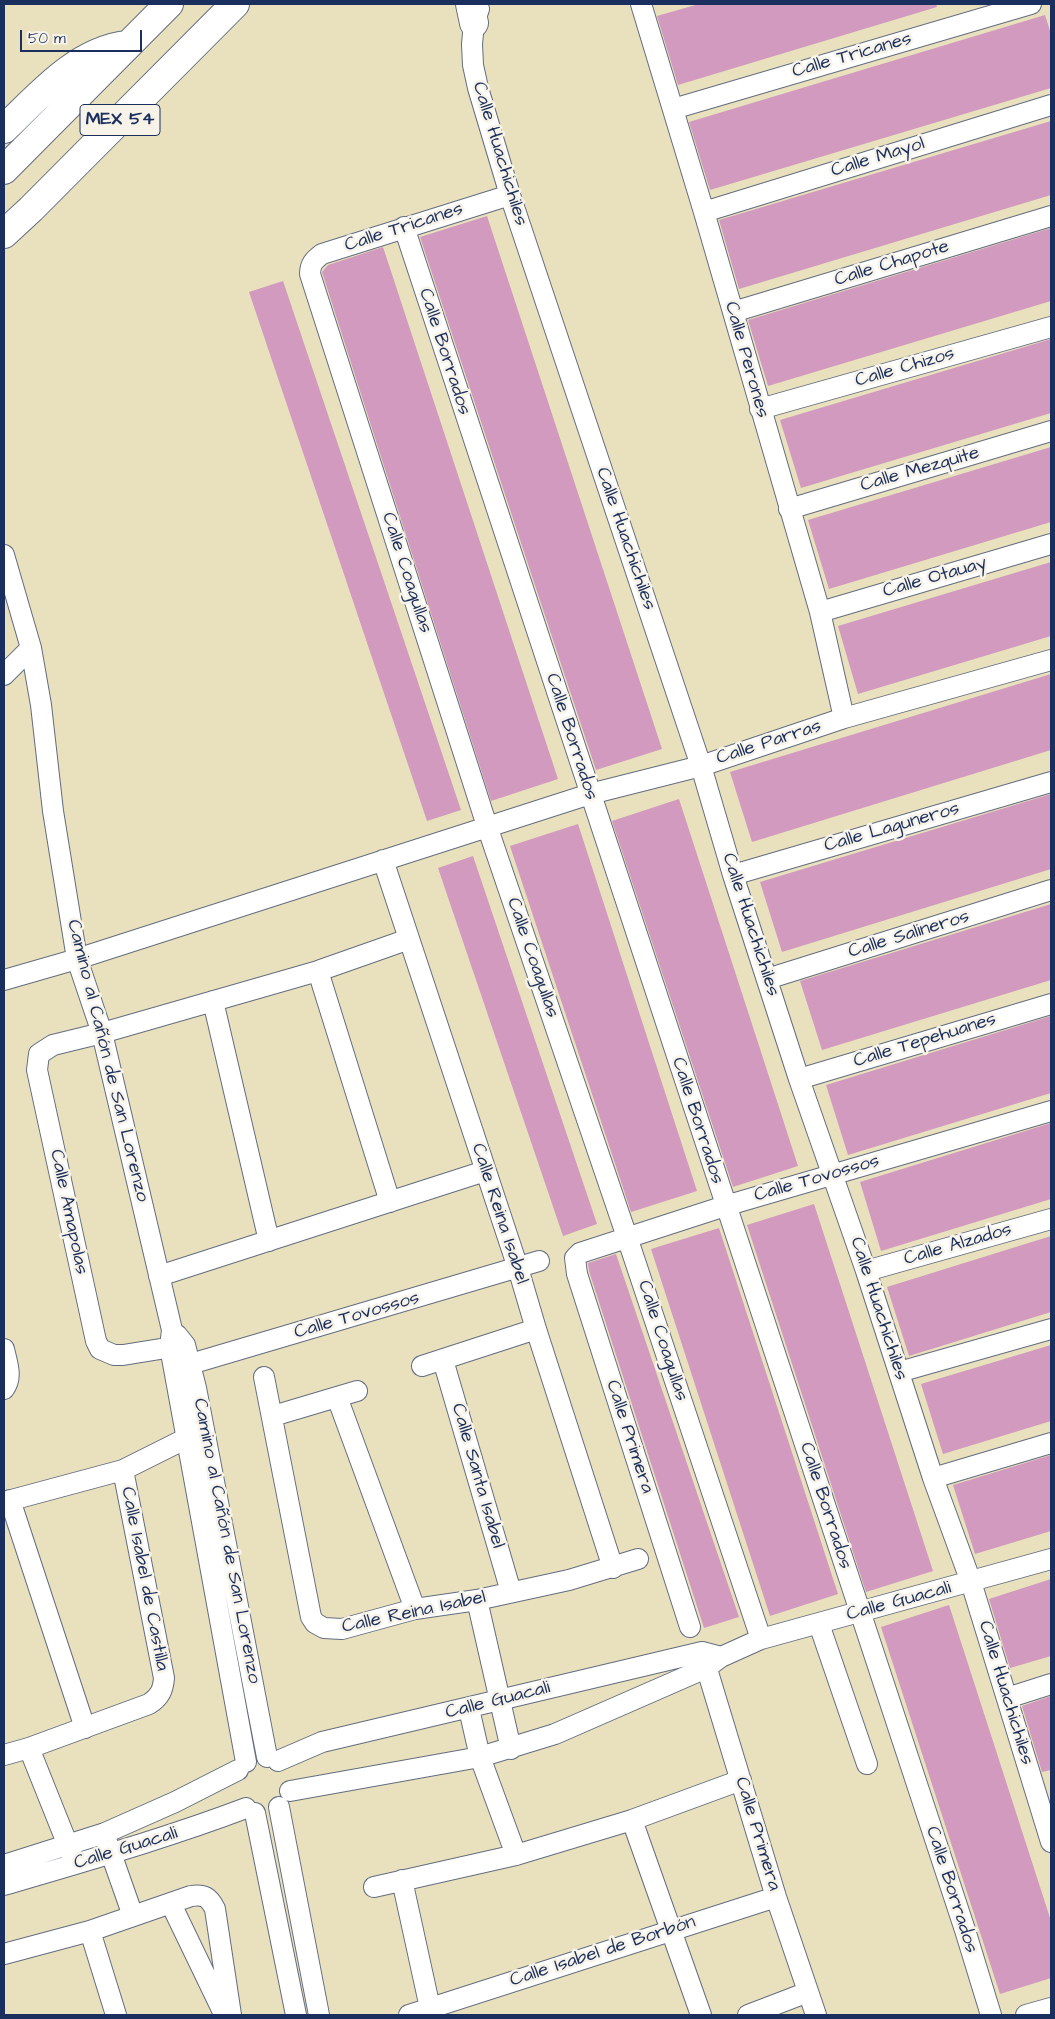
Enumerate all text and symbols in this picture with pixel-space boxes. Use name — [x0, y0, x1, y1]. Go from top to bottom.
scale bar — [22, 20, 145, 52]
text: 50 m — [28, 28, 66, 49]
street label: Calle Tricanes — [790, 28, 914, 84]
street label: Calle Huachichiles — [466, 79, 532, 229]
road number: MEX 54 — [80, 104, 160, 136]
street label: Calle Mayol — [829, 133, 927, 183]
street label: Calle Tricanes — [342, 198, 466, 258]
street label: Calle Chapote — [832, 236, 952, 292]
street label: Calle Borrados — [413, 286, 475, 418]
street label: Calle Perones — [719, 299, 773, 421]
street label: Calle Chizos — [853, 343, 957, 393]
street label: Calle Mezquite — [858, 442, 982, 498]
street label: Calle Huachichiles — [590, 465, 660, 613]
street label: Calle Coagullas — [376, 510, 436, 636]
street label: Calle Otauay — [881, 552, 989, 604]
street label: Calle Borrados — [540, 671, 602, 803]
street label: Calle Parras — [714, 715, 824, 771]
street label: Calle Laguneros — [822, 798, 962, 858]
street label: Calle Huachichiles — [716, 851, 784, 999]
street label: Calle Coagullas — [501, 895, 563, 1021]
street label: Calle Salineros — [846, 906, 972, 964]
street label: Camino al Cañón de San Lorenzo — [61, 918, 153, 1204]
street label: Calle Tepehuanes — [851, 1008, 999, 1074]
street label: Calle Borrados — [666, 1055, 728, 1187]
street label: Calle Reina Isabel — [466, 1141, 532, 1287]
street label: Calle Amapolas — [44, 1147, 92, 1277]
street label: Calle Tovossos — [752, 1150, 882, 1208]
street label: Calle Alzados — [901, 1219, 1015, 1271]
street label: Calle Huachichiles — [844, 1235, 912, 1383]
street label: Calle Coagullas — [632, 1278, 692, 1404]
street label: Calle Tovossos — [292, 1287, 422, 1345]
street label: Calle Primera — [600, 1378, 658, 1496]
street label: Camino al Cañón de San Lorenzo — [187, 1396, 265, 1686]
street label: Calle Santa Isabel — [445, 1401, 509, 1551]
street label: Calle Borrados — [794, 1440, 856, 1572]
street label: Calle Isabel de Castilla — [115, 1485, 173, 1673]
street label: Calle Guacali — [844, 1577, 954, 1627]
street label: Calle Reina Isabel — [340, 1587, 488, 1639]
street label: Calle Huachichiles — [972, 1618, 1038, 1768]
street label: Calle Guacali — [443, 1677, 553, 1725]
street label: Calle Primera — [729, 1774, 785, 1894]
street label: Calle Guacali — [72, 1822, 180, 1876]
street label: Calle Borrados — [920, 1824, 982, 1956]
street label: Calle Isabel de Borbón — [507, 1911, 699, 1993]

